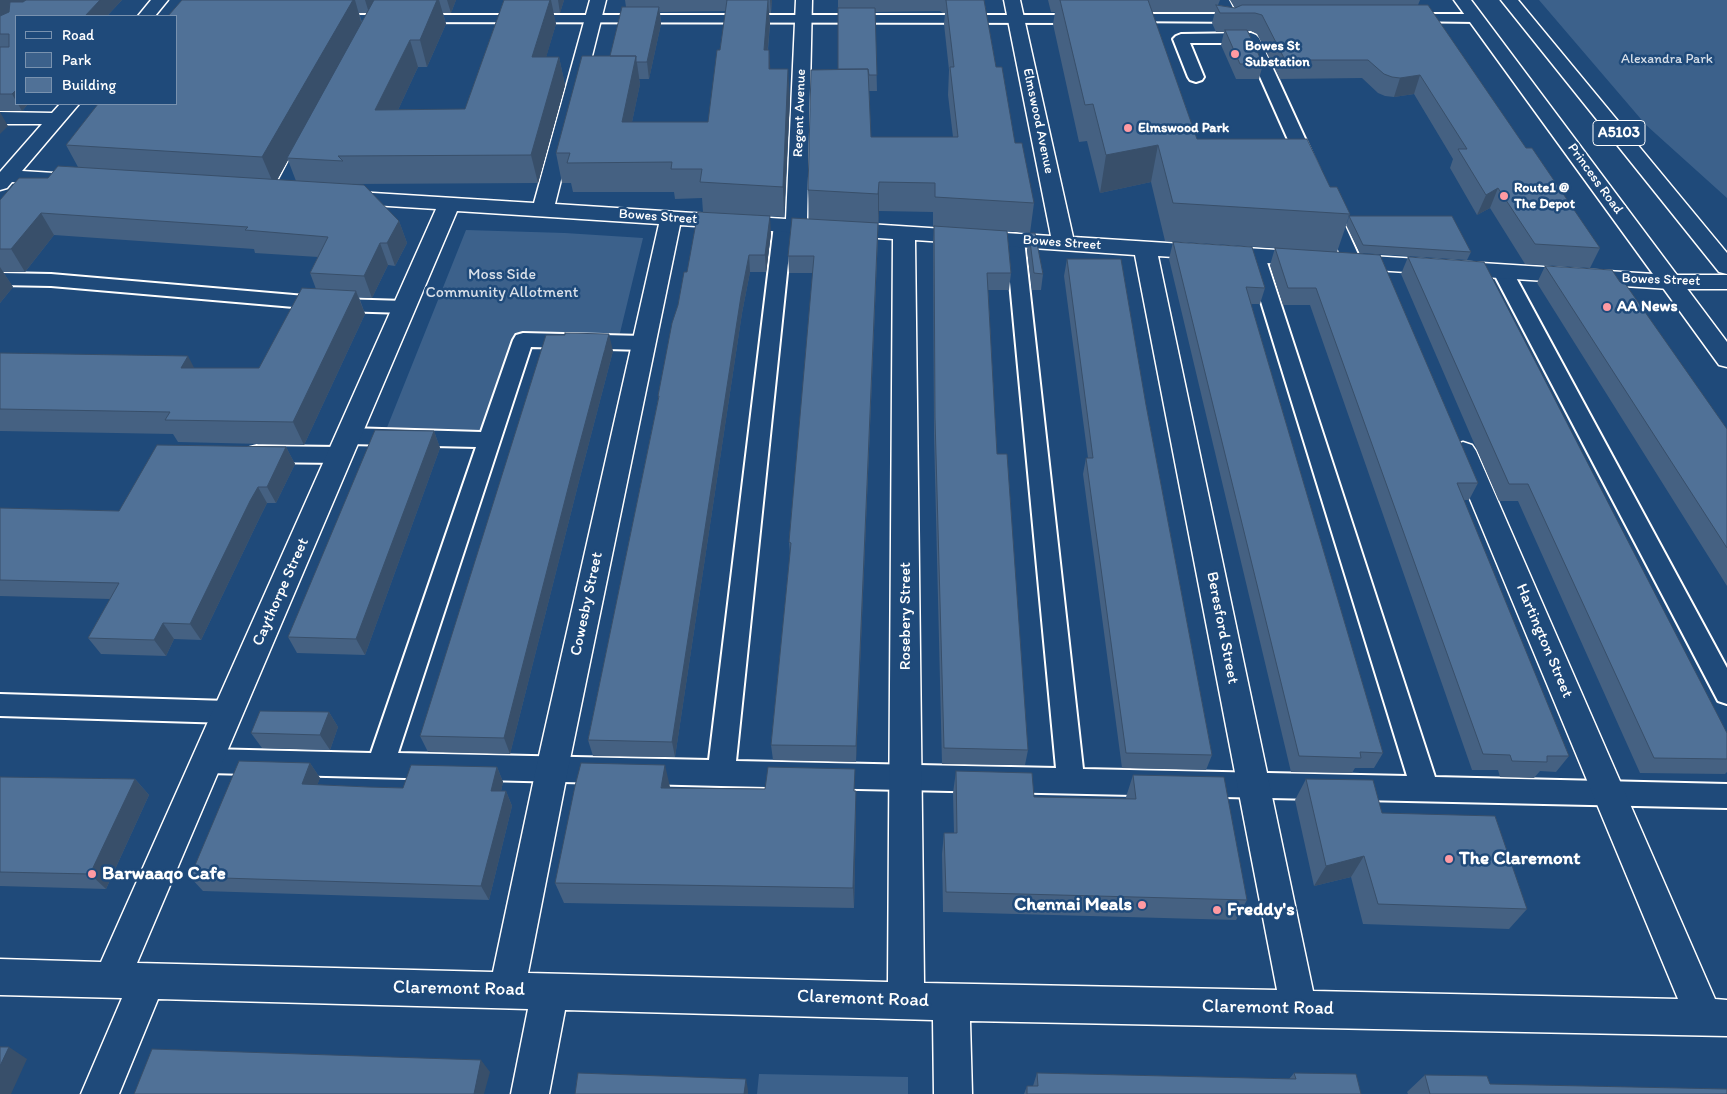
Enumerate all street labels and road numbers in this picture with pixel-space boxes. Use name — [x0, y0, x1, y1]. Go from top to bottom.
street label: Elmswood Avenue — [1019, 67, 1057, 175]
street label: Regent Avenue — [790, 68, 810, 158]
road number: A5103 — [1593, 120, 1645, 146]
street label: Princess Road — [1564, 140, 1626, 218]
street label: Bowes Street — [618, 206, 698, 228]
street label: Bowes Street — [1022, 232, 1102, 254]
street label: Bowes Street — [1621, 270, 1701, 290]
street label: Caythorpe Street — [249, 535, 313, 649]
street label: Cowesby Street — [567, 550, 607, 658]
street label: Rosebery Street — [896, 562, 916, 670]
street label: Beresford Street — [1202, 570, 1242, 686]
street label: Hartington Street — [1511, 581, 1577, 701]
street label: Claremont Road — [393, 976, 525, 1002]
street label: Claremont Road — [796, 985, 930, 1013]
street label: Claremont Road — [1202, 995, 1334, 1021]

